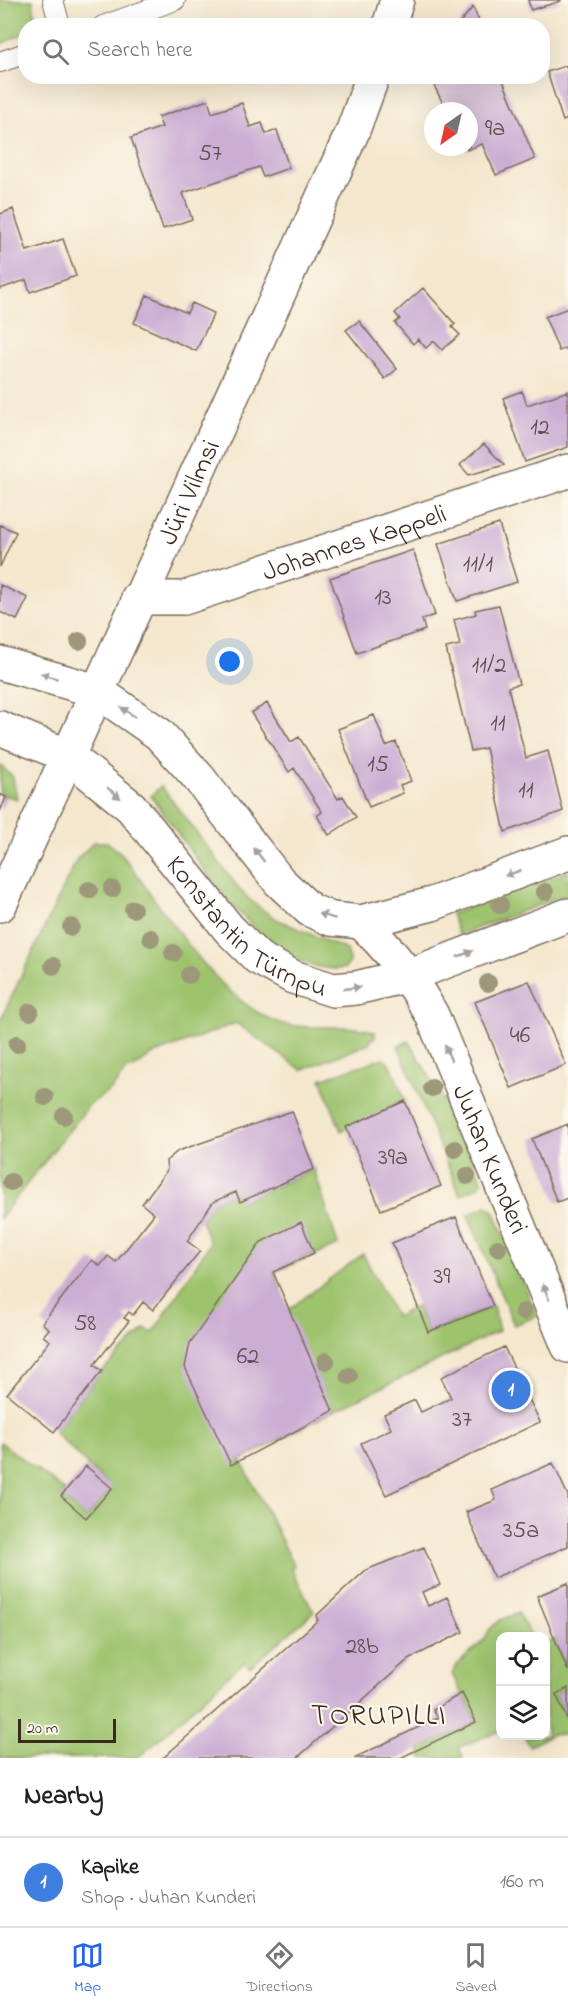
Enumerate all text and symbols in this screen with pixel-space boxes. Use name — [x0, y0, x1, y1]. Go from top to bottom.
search box — [18, 18, 550, 84]
icon: search — [39, 35, 72, 68]
text: Search here — [87, 35, 192, 67]
north arrow — [424, 102, 478, 156]
house number: 9a — [485, 112, 505, 147]
house number: 57 — [198, 137, 222, 172]
house number: 12 — [530, 411, 550, 446]
street label: Jüri Vilmsi — [150, 434, 232, 552]
street label: Johannes Kappeli — [258, 496, 452, 593]
house number: 11/1 — [463, 548, 494, 583]
house number: 13 — [374, 581, 392, 616]
your location — [215, 647, 244, 676]
house number: 11/2 — [472, 649, 506, 684]
one-way arrow — [40, 671, 58, 680]
one-way arrow — [120, 706, 136, 718]
house number: 11 — [490, 707, 506, 742]
house number: 15 — [367, 748, 389, 783]
house number: 11 — [518, 774, 534, 809]
one-way arrow — [106, 786, 122, 799]
one-way arrow — [252, 847, 265, 863]
street label: Konstantin Türnpu — [155, 848, 332, 1009]
one-way arrow — [504, 869, 522, 878]
one-way arrow — [318, 911, 336, 921]
one-way arrow — [456, 949, 474, 959]
one-way arrow — [343, 983, 362, 992]
house number: 46 — [510, 1019, 531, 1054]
one-way arrow — [443, 1044, 452, 1062]
street label: Juhan Kunderi — [441, 1079, 537, 1240]
house number: 39a — [378, 1141, 408, 1176]
house number: 39 — [433, 1260, 451, 1295]
one-way arrow — [541, 1282, 551, 1300]
house number: 58 — [74, 1307, 96, 1342]
house number: 62 — [237, 1340, 259, 1375]
pin: 1 — [492, 1368, 530, 1412]
house number: 37 — [452, 1403, 472, 1438]
house number: 35a — [503, 1514, 539, 1549]
house number: 28b — [345, 1630, 379, 1665]
map controls — [496, 1632, 550, 1740]
button: locate — [496, 1632, 550, 1686]
button: layers — [496, 1686, 550, 1740]
district label: TORUPILLI — [311, 1695, 447, 1739]
scale bar — [18, 1716, 116, 1744]
text: 20 m — [27, 1717, 58, 1741]
text: Nearby — [24, 1778, 103, 1816]
text: Kapike — [81, 1852, 139, 1884]
text: 1 — [40, 1868, 47, 1897]
text: 160 m — [500, 1868, 544, 1897]
text: Shop · Juhan Kunderi — [81, 1884, 256, 1913]
tab: Map — [71, 1939, 104, 1999]
tab: Directions — [246, 1939, 313, 1999]
tab: Saved — [455, 1939, 497, 1999]

